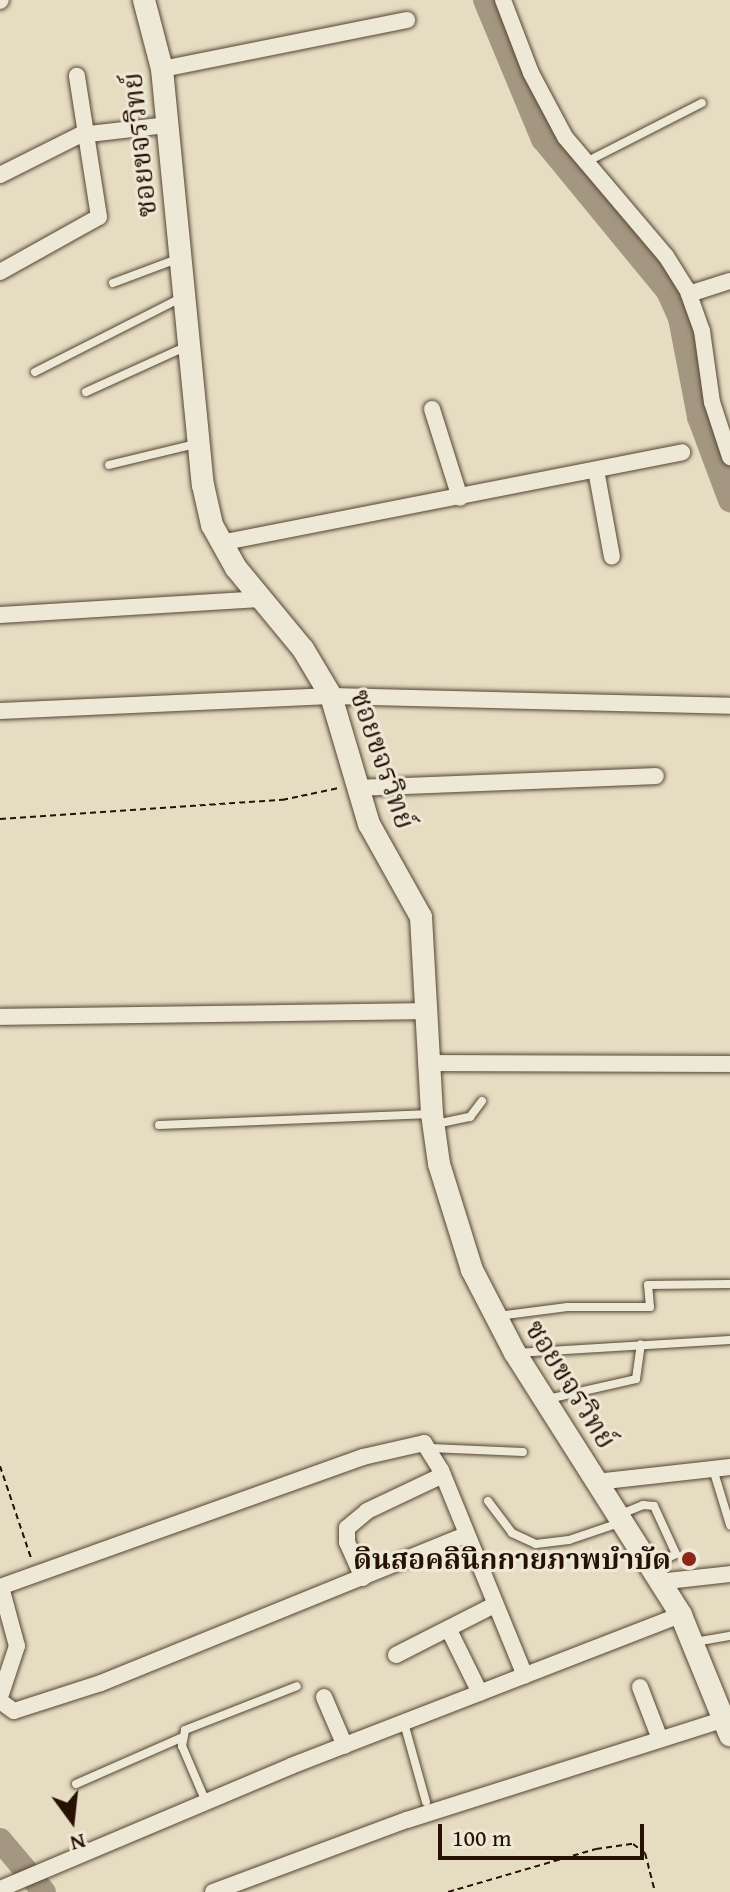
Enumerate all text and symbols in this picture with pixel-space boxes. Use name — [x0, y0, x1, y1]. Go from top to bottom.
street label: ซอยขจรวิทย์ — [115, 71, 163, 219]
street label: ซอยขจรวิทย์ — [343, 685, 423, 833]
street label: ซอยขจรวิทย์ — [518, 1314, 624, 1454]
place label: ดินสอคลินิกกายภาพบำบัด — [353, 1542, 671, 1576]
marker: ดินสอคลินิกกายภาพบำบัด — [678, 1548, 700, 1570]
north arrow — [32, 1780, 112, 1860]
scale bar — [442, 1808, 648, 1858]
text: 100 m — [452, 1820, 512, 1855]
text: N — [67, 1826, 89, 1861]

